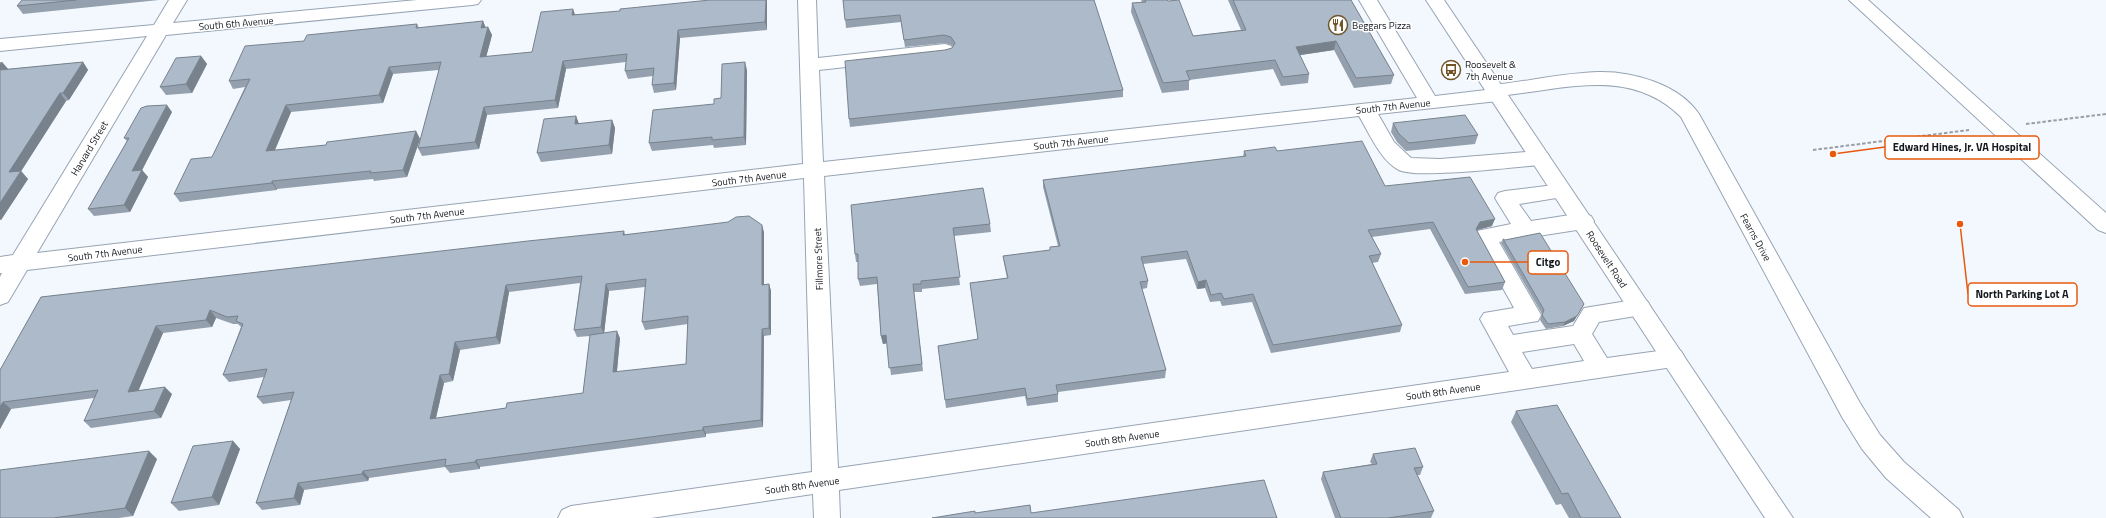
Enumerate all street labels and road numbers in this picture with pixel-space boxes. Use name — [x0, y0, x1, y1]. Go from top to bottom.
street label: South 6th Avenue — [198, 13, 274, 34]
street label: South 7th Avenue — [1355, 95, 1431, 118]
street label: Harvard Street — [67, 118, 112, 179]
street label: South 7th Avenue — [1033, 131, 1109, 154]
street label: South 7th Avenue — [711, 166, 787, 191]
street label: South 7th Avenue — [389, 203, 465, 228]
street label: Fearns Drive — [1736, 211, 1775, 264]
street label: Fillmore Street — [810, 227, 827, 290]
street label: Roosevelt Road — [1582, 228, 1631, 291]
street label: South 7th Avenue — [67, 241, 143, 266]
street label: South 8th Avenue — [1405, 379, 1481, 404]
street label: South 8th Avenue — [1084, 426, 1160, 451]
street label: South 8th Avenue — [764, 473, 840, 498]

